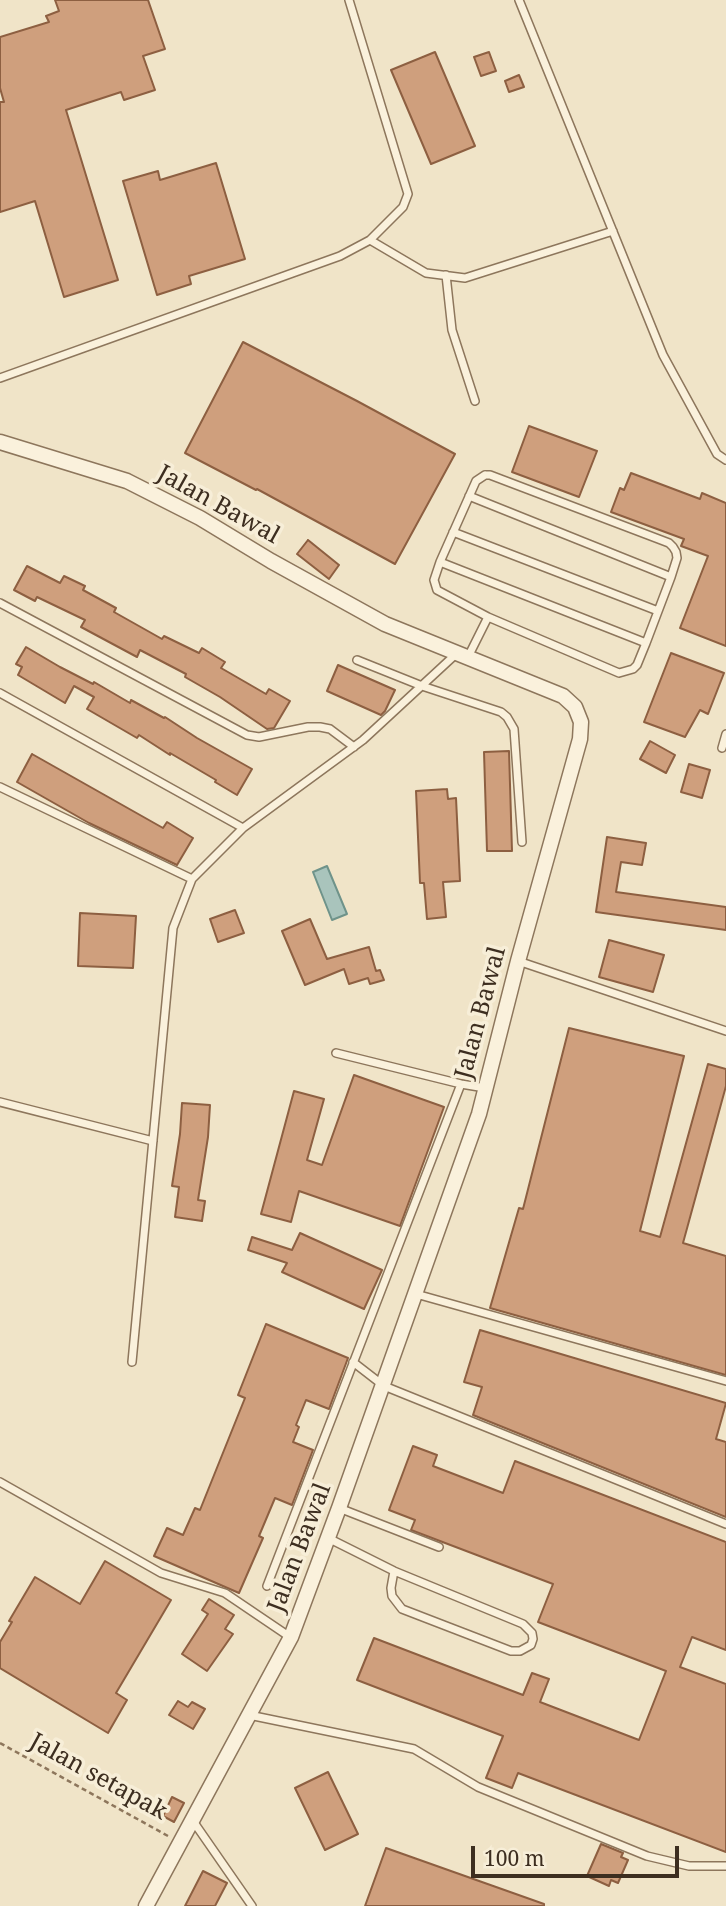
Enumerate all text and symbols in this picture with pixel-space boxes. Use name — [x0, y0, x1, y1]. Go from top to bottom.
street label: Jalan Bawal — [152, 460, 284, 550]
street label: Jalan Bawal — [450, 944, 512, 1082]
street label: Jalan Bawal — [262, 1480, 338, 1616]
street label: Jalan setapak — [24, 1727, 172, 1827]
scale bar — [474, 1832, 682, 1876]
text: 100 m — [484, 1844, 545, 1872]

